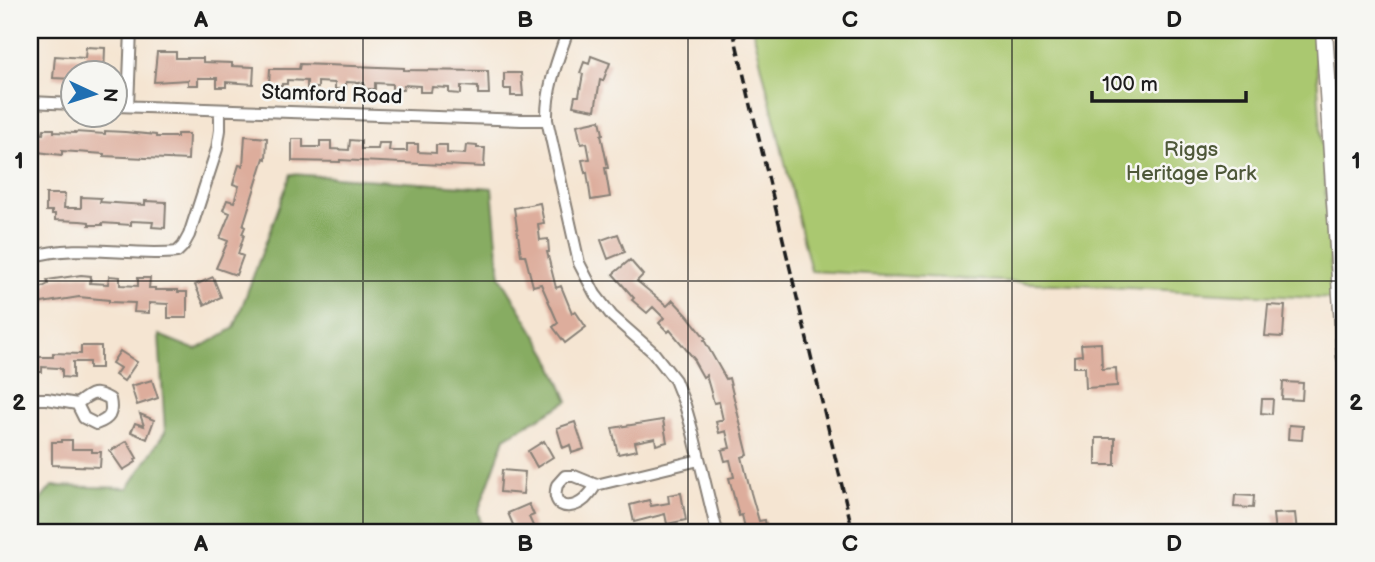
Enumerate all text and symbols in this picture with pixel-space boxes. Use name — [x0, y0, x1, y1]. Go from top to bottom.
text: A — [193, 6, 209, 34]
text: B — [517, 6, 533, 34]
text: C — [842, 6, 858, 34]
text: D — [1166, 6, 1182, 34]
north arrow — [60, 60, 130, 130]
scale bar — [1092, 60, 1246, 104]
text: 100 m — [1102, 72, 1158, 97]
street label: Stamford Road — [261, 80, 403, 109]
text: N — [97, 87, 121, 103]
park label: Riggs Heritage Park — [1126, 137, 1257, 186]
text: 1 — [14, 147, 24, 175]
text: 1 — [1351, 147, 1361, 175]
text: 2 — [12, 389, 26, 417]
text: 2 — [1349, 389, 1363, 417]
text: A — [193, 530, 209, 558]
text: B — [517, 530, 533, 558]
text: C — [842, 530, 858, 558]
text: D — [1166, 530, 1182, 558]

